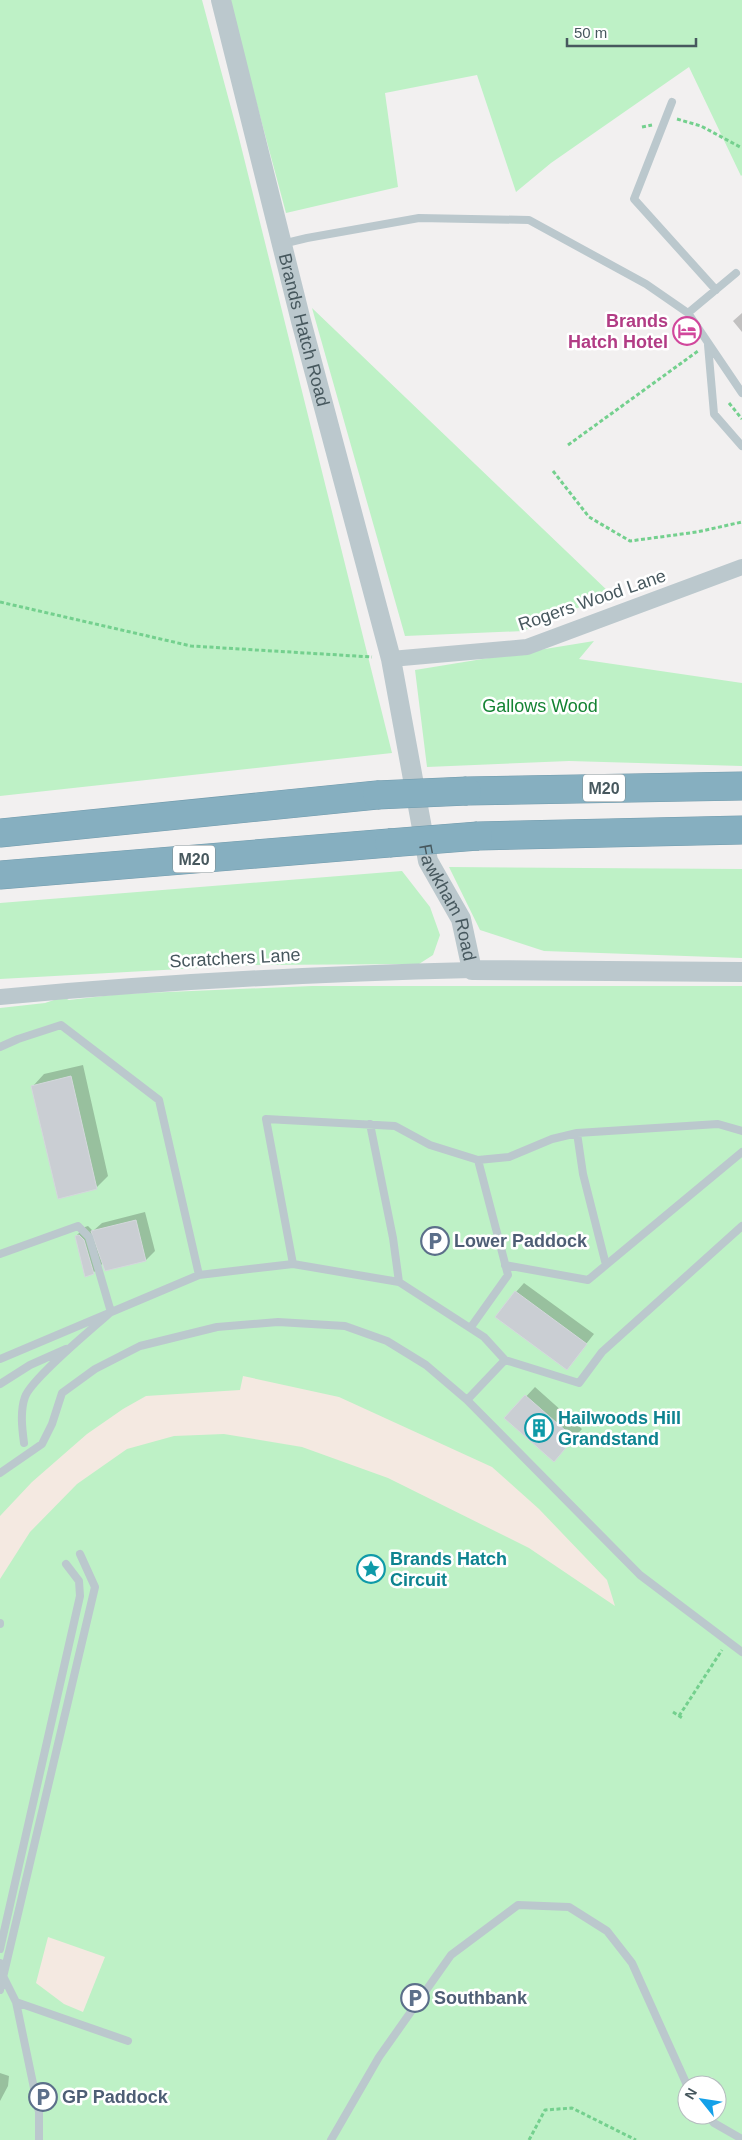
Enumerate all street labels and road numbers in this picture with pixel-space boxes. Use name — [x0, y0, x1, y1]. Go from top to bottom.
street label: Brands Hatch Road — [275, 251, 333, 408]
street label: Rogers Wood Lane — [516, 565, 668, 635]
road number: M20 — [583, 774, 625, 801]
street label: Fawkham Road — [415, 842, 480, 963]
road number: M20 — [173, 846, 215, 872]
street label: Scratchers Lane — [169, 945, 301, 971]

